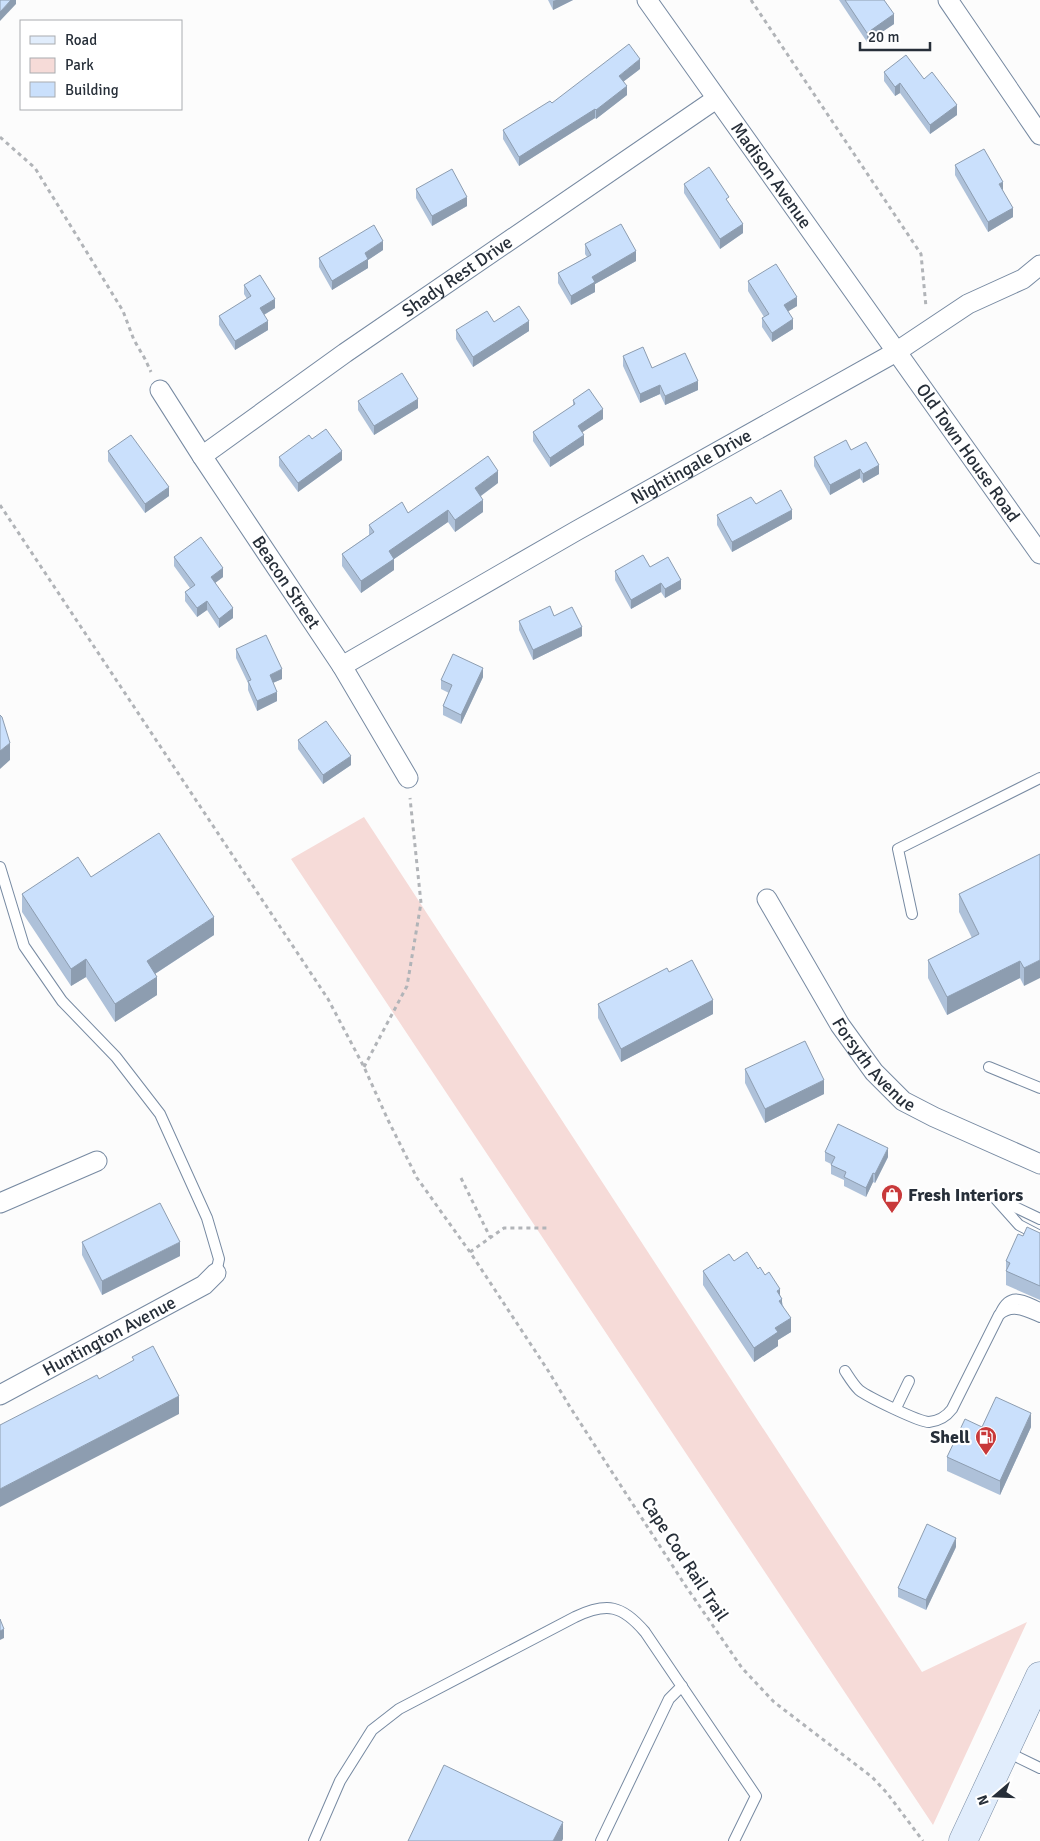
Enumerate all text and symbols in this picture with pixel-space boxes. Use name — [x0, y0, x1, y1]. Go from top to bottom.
legend — [20, 20, 182, 110]
scale bar — [860, 20, 930, 52]
text: 20 m — [868, 28, 899, 46]
text: Road — [65, 31, 97, 49]
text: Park — [65, 56, 94, 74]
text: Building — [65, 81, 119, 99]
street label: Madison Avenue — [726, 118, 817, 233]
street label: Shady Rest Drive — [398, 231, 516, 322]
street label: Old Town House Road — [911, 379, 1025, 526]
street label: Nightingale Drive — [627, 424, 755, 509]
street label: Beacon Street — [247, 531, 325, 633]
street label: Forsyth Avenue — [827, 1014, 919, 1116]
shop icon: Fresh Interiors — [880, 1183, 904, 1214]
place label: Fresh Interiors — [908, 1184, 1023, 1206]
street label: Huntington Avenue — [39, 1291, 180, 1381]
fuel station icon: Shell — [974, 1425, 998, 1456]
place label: Shell — [930, 1426, 970, 1448]
street label: Cape Cod Rail Trail — [637, 1493, 733, 1625]
north arrow — [970, 1771, 1020, 1821]
text: N — [974, 1793, 993, 1807]

